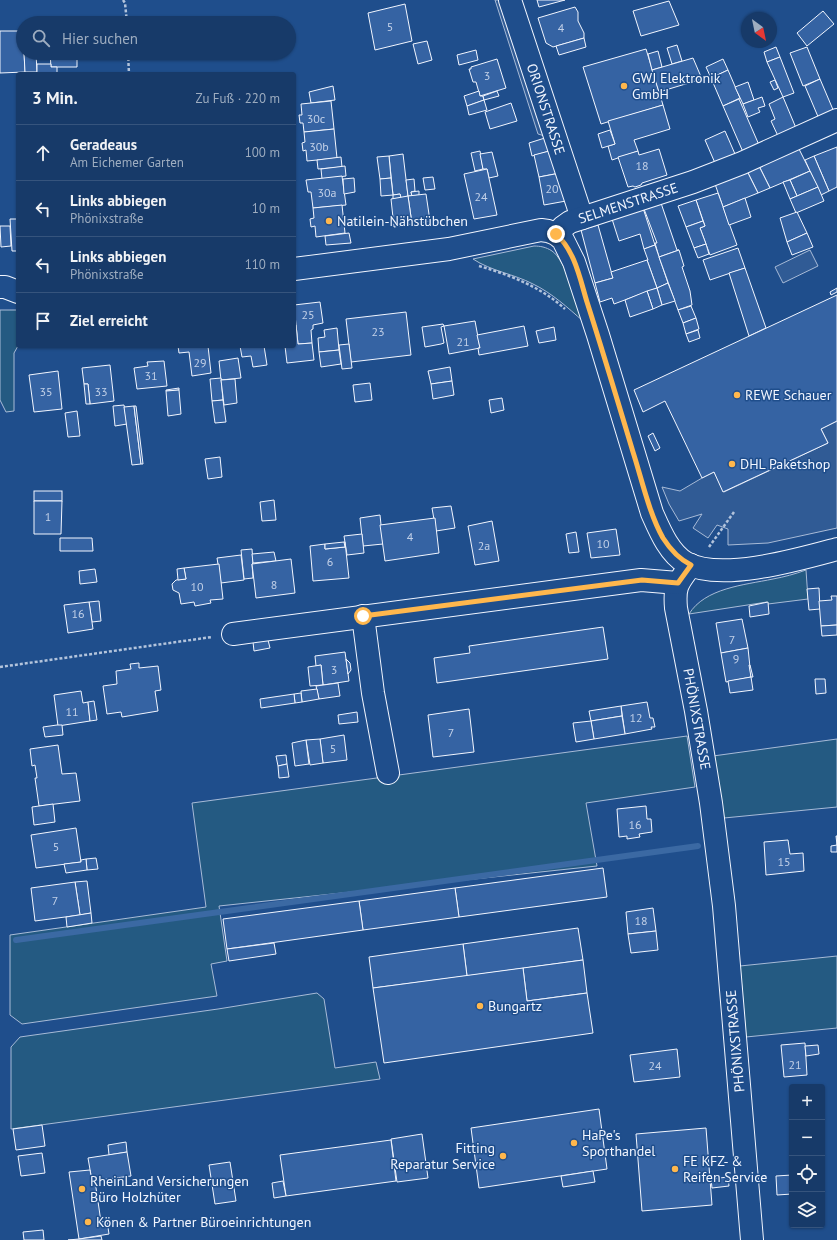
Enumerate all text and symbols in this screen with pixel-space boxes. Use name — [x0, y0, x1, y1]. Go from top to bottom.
north arrow — [741, 12, 777, 48]
search box — [16, 16, 296, 60]
house number: 5 — [387, 19, 393, 34]
house number: 4 — [558, 20, 565, 35]
icon: search — [30, 27, 52, 49]
text: Hier suchen — [62, 29, 138, 48]
street label: ORIONSTRASSE — [523, 61, 569, 157]
house number: 3 — [484, 68, 490, 83]
place label: GWJ Elektronik GmbH — [632, 69, 721, 103]
marker: GWJ Elektronik GmbH — [619, 81, 629, 91]
text: 3 Min. — [32, 87, 78, 109]
text: Zu Fuß · 220 m — [196, 90, 280, 107]
house number: 30c — [307, 111, 326, 126]
text: Geradeaus — [70, 135, 137, 154]
house number: 30b — [309, 139, 329, 154]
icon: ahead — [32, 142, 54, 164]
text: 100 m — [245, 144, 280, 161]
text: Am Eichemer Garten — [70, 154, 184, 171]
house number: 18 — [635, 158, 649, 173]
street label: SELMENSTRASSE — [576, 178, 680, 228]
house number: 20 — [545, 181, 559, 196]
house number: 30a — [317, 185, 337, 200]
house number: 24 — [474, 189, 488, 204]
text: Links abbiegen — [70, 191, 166, 210]
icon: left — [32, 198, 54, 220]
text: 10 m — [252, 200, 280, 217]
text: Phönixstraße — [70, 210, 144, 227]
place label: Natilein-Nähstübchen — [337, 212, 468, 230]
marker: Natilein-Nähstübchen — [324, 216, 334, 226]
route end — [547, 225, 565, 243]
text: Links abbiegen — [70, 247, 166, 266]
icon: left — [32, 254, 54, 276]
text: 110 m — [245, 256, 280, 273]
text: Phönixstraße — [70, 266, 144, 283]
house number: 25 — [301, 307, 315, 322]
icon: arrive — [32, 310, 54, 332]
text: Ziel erreicht — [70, 311, 148, 330]
house number: 23 — [371, 324, 385, 339]
house number: 21 — [456, 334, 470, 349]
house number: 29 — [193, 355, 207, 370]
house number: 31 — [144, 368, 158, 383]
house number: 35 — [39, 384, 53, 399]
house number: 33 — [94, 384, 108, 399]
place label: REWE Schauer — [745, 386, 832, 404]
marker: REWE Schauer — [732, 390, 742, 400]
place label: DHL Paketshop — [740, 455, 830, 473]
marker: DHL Paketshop — [727, 459, 737, 469]
house number: 1 — [45, 509, 51, 524]
house number: 4 — [407, 529, 414, 544]
house number: 10 — [596, 536, 610, 551]
house number: 2a — [478, 538, 490, 553]
house number: 6 — [327, 554, 333, 569]
house number: 8 — [271, 577, 277, 592]
house number: 10 — [190, 579, 204, 594]
house number: 16 — [71, 606, 85, 621]
route start — [354, 607, 372, 625]
house number: 7 — [729, 632, 735, 647]
house number: 9 — [733, 651, 739, 666]
house number: 3 — [331, 662, 337, 677]
street label: PHÖNIXSTRASSE — [679, 667, 715, 771]
house number: 11 — [65, 704, 79, 719]
house number: 12 — [629, 710, 643, 725]
house number: 7 — [448, 725, 454, 740]
house number: 5 — [330, 741, 336, 756]
house number: 16 — [628, 817, 642, 832]
house number: 5 — [53, 839, 59, 854]
house number: 15 — [777, 854, 791, 869]
house number: 7 — [52, 893, 58, 908]
house number: 18 — [634, 913, 648, 928]
street label: PHÖNIXSTRASSE — [722, 989, 748, 1093]
place label: Bungartz — [488, 997, 542, 1015]
marker: Bungartz — [475, 1001, 485, 1011]
house number: 21 — [788, 1057, 802, 1072]
house number: 24 — [648, 1058, 662, 1073]
map controls — [789, 1084, 825, 1228]
button: + — [789, 1084, 825, 1120]
button: − — [789, 1120, 825, 1156]
place label: HaPe's Sporthandel — [582, 1126, 655, 1160]
marker: HaPe's Sporthandel — [569, 1138, 579, 1148]
place label: Fitting Reparatur Service — [390, 1139, 495, 1173]
marker: Fitting Reparatur Service — [498, 1151, 508, 1161]
place label: FE KFZ- & Reifen Service — [683, 1152, 767, 1186]
button: locate — [789, 1156, 825, 1192]
marker: FE KFZ- & Reifen Service — [670, 1164, 680, 1174]
place label: RheinLand Versicherungen Büro Holzhüter — [90, 1172, 249, 1206]
marker: RheinLand Versicherungen Büro Holzhüter — [77, 1184, 87, 1194]
button: layers — [789, 1192, 825, 1228]
place label: Könen & Partner Büroeinrichtungen — [96, 1213, 311, 1231]
marker: Könen & Partner Büroeinrichtungen — [83, 1217, 93, 1227]

